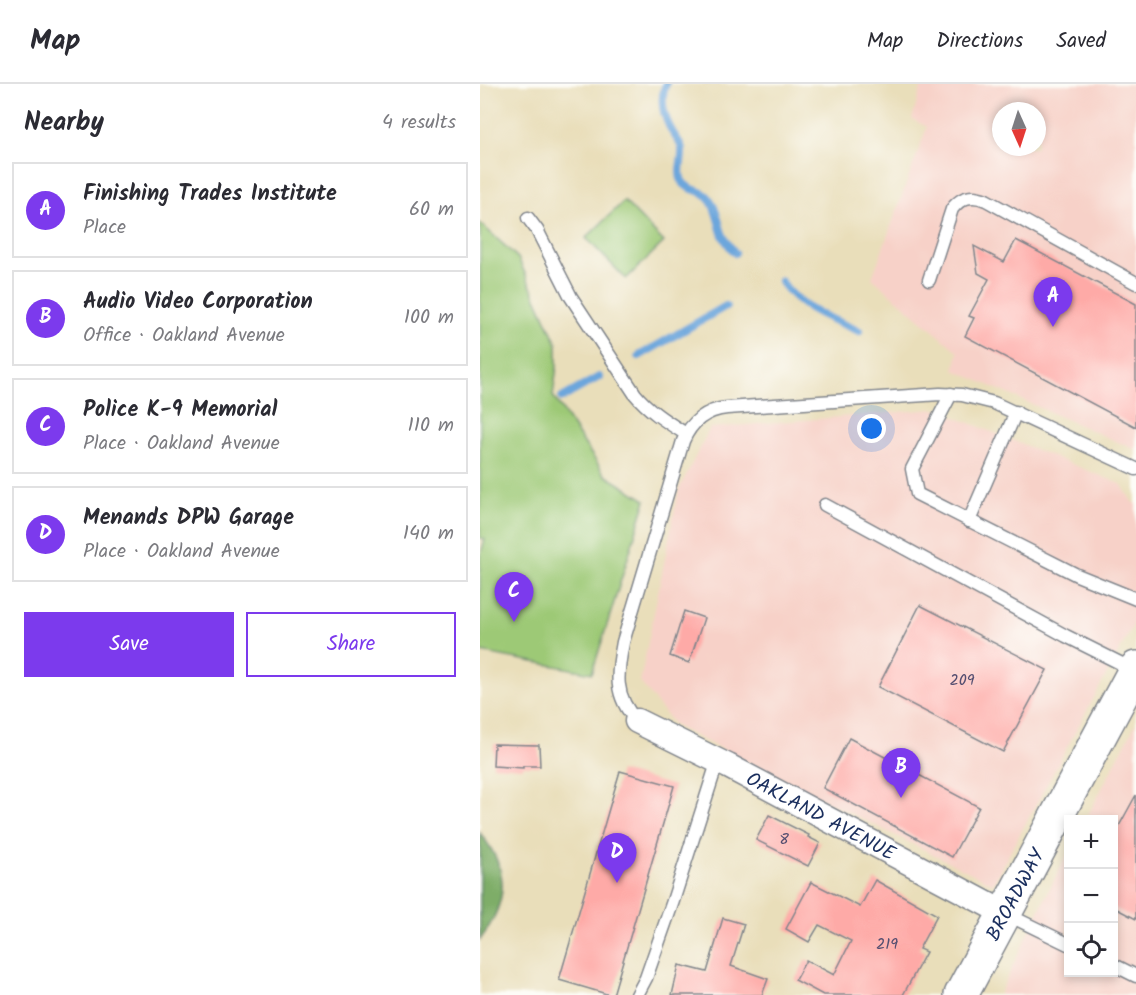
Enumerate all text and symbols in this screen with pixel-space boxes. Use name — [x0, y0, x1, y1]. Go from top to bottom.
text: Map — [30, 19, 81, 64]
text: Map — [867, 25, 903, 58]
text: Directions — [936, 25, 1023, 58]
text: Saved — [1056, 25, 1106, 58]
text: Nearby — [24, 102, 104, 144]
north arrow — [992, 102, 1046, 156]
text: 4 results — [382, 107, 456, 139]
text: Finishing Trades Institute — [83, 177, 337, 212]
text: A — [39, 194, 52, 226]
text: 60 m — [409, 194, 454, 226]
text: Place — [83, 212, 126, 244]
pin: A — [1034, 278, 1072, 327]
text: Audio Video Corporation — [83, 285, 313, 320]
text: B — [39, 302, 52, 334]
text: 100 m — [404, 302, 454, 334]
text: Office · Oakland Avenue — [83, 320, 285, 352]
text: Police K-9 Memorial — [83, 393, 277, 428]
text: C — [39, 410, 52, 442]
text: 110 m — [408, 410, 454, 442]
your location — [857, 414, 886, 443]
text: Place · Oakland Avenue — [83, 428, 280, 460]
text: Menands DPW Garage — [83, 501, 294, 536]
text: D — [39, 518, 52, 550]
text: 140 m — [403, 518, 454, 550]
text: Place · Oakland Avenue — [83, 536, 280, 568]
pin: C — [495, 572, 534, 622]
button: Save — [24, 612, 234, 677]
button: Share — [246, 612, 456, 677]
house number: 209 — [949, 668, 975, 693]
pin: B — [882, 748, 920, 798]
street label: OAKLAND AVENUE — [740, 764, 902, 871]
map controls — [1064, 815, 1118, 977]
button: + — [1064, 815, 1118, 869]
house number: 8 — [779, 827, 789, 852]
pin: D — [598, 834, 636, 883]
street label: BROADWAY — [979, 842, 1055, 948]
button: − — [1064, 869, 1118, 923]
button: locate — [1064, 923, 1118, 977]
house number: 219 — [876, 932, 898, 957]

